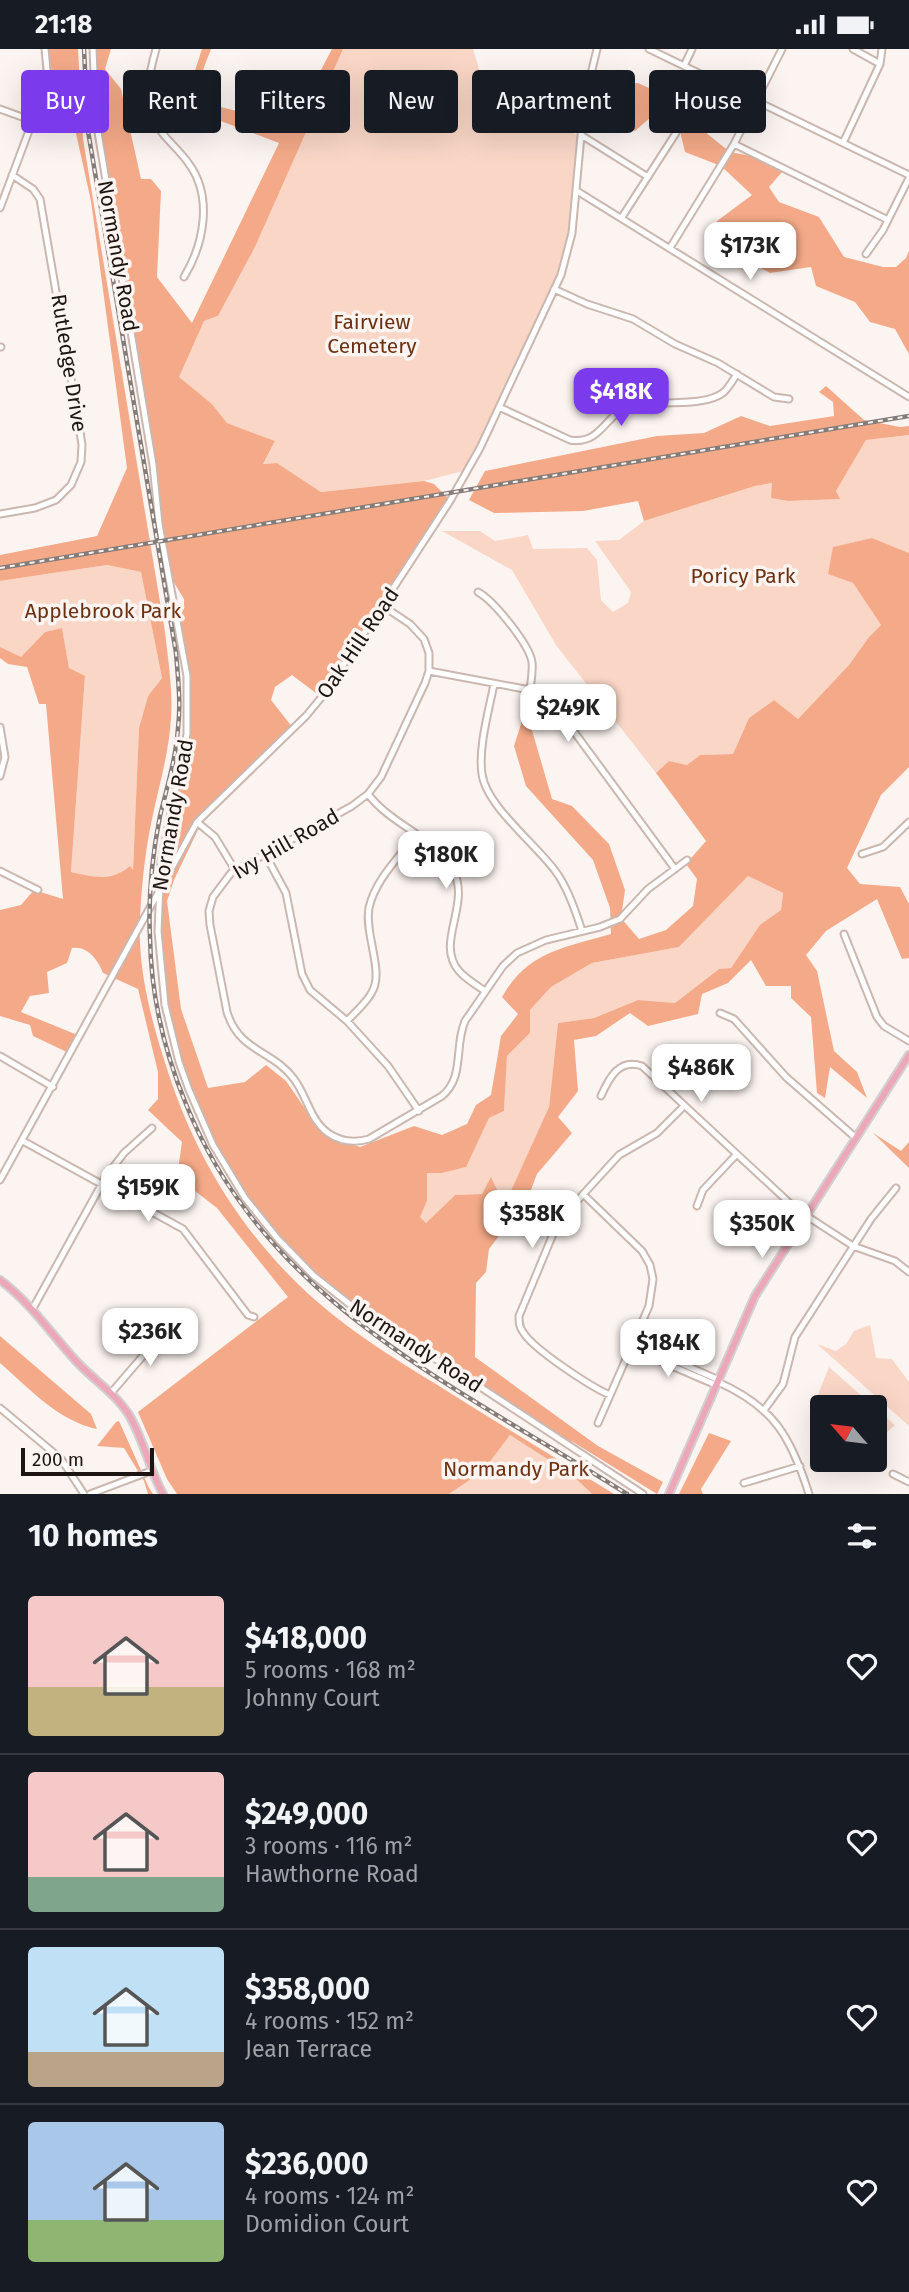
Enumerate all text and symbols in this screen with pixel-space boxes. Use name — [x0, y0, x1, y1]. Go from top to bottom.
text: 21:18 — [35, 9, 92, 40]
chip: Buy — [21, 70, 109, 133]
chip: Rent — [123, 70, 221, 133]
chip: Filters — [235, 70, 350, 133]
chip: New — [364, 70, 458, 133]
chip: Apartment — [472, 70, 635, 133]
chip: House — [649, 70, 766, 133]
street label: Normandy Road — [92, 178, 144, 334]
pin: $173K — [701, 223, 799, 282]
text: $173K — [720, 231, 780, 259]
street label: Rutledge Drive — [45, 292, 93, 434]
park label: Fairview Cemetery — [327, 309, 417, 359]
pin: $418K — [572, 369, 670, 428]
text: $418K — [590, 377, 652, 405]
park label: Poricy Park — [690, 563, 796, 589]
street label: Oak Hill Road — [311, 582, 405, 704]
park label: Applebrook Park — [25, 598, 182, 624]
pin: $249K — [519, 685, 617, 744]
text: $249K — [536, 693, 600, 721]
street label: Normandy Road — [147, 737, 199, 893]
street label: Ivy Hill Road — [228, 803, 344, 885]
pin: $180K — [397, 831, 495, 891]
text: $180K — [414, 840, 478, 868]
pin: $486K — [652, 1045, 750, 1104]
text: $486K — [668, 1053, 734, 1081]
pin: $159K — [99, 1165, 197, 1224]
text: $159K — [117, 1173, 179, 1201]
pin: $358K — [483, 1191, 581, 1250]
text: $358K — [500, 1199, 564, 1227]
pin: $350K — [713, 1201, 811, 1260]
text: $350K — [730, 1209, 794, 1237]
street label: Normandy Road — [345, 1293, 487, 1399]
pin: $236K — [101, 1309, 199, 1368]
text: $236K — [118, 1317, 182, 1345]
pin: $184K — [619, 1319, 717, 1379]
text: $184K — [636, 1328, 700, 1356]
north arrow — [810, 1395, 887, 1472]
map controls — [810, 1395, 887, 1472]
scale bar — [21, 1445, 154, 1477]
text: 200 m — [32, 1448, 84, 1471]
park label: Normandy Park — [443, 1456, 589, 1482]
icon: filters — [843, 1517, 881, 1555]
text: 10 homes — [28, 1518, 158, 1554]
text: $418,000 — [245, 1620, 367, 1656]
icon: home — [84, 1624, 168, 1708]
icon: heart — [843, 1647, 881, 1685]
text: 5 rooms · 168 m² — [245, 1656, 416, 1684]
text: Johnny Court — [245, 1684, 380, 1712]
text: $249,000 — [245, 1796, 368, 1832]
icon: home — [84, 1800, 168, 1884]
icon: heart — [843, 1823, 881, 1861]
text: 3 rooms · 116 m² — [245, 1832, 413, 1860]
text: Hawthorne Road — [245, 1860, 419, 1888]
text: $358,000 — [245, 1971, 370, 2007]
icon: home — [84, 1975, 168, 2059]
icon: heart — [843, 1998, 881, 2036]
text: 4 rooms · 152 m² — [245, 2007, 414, 2035]
text: Jean Terrace — [245, 2035, 372, 2063]
text: $236,000 — [245, 2146, 368, 2182]
icon: home — [84, 2150, 168, 2234]
icon: heart — [843, 2173, 881, 2211]
text: 4 rooms · 124 m² — [245, 2182, 414, 2210]
text: Domidion Court — [245, 2210, 409, 2238]

